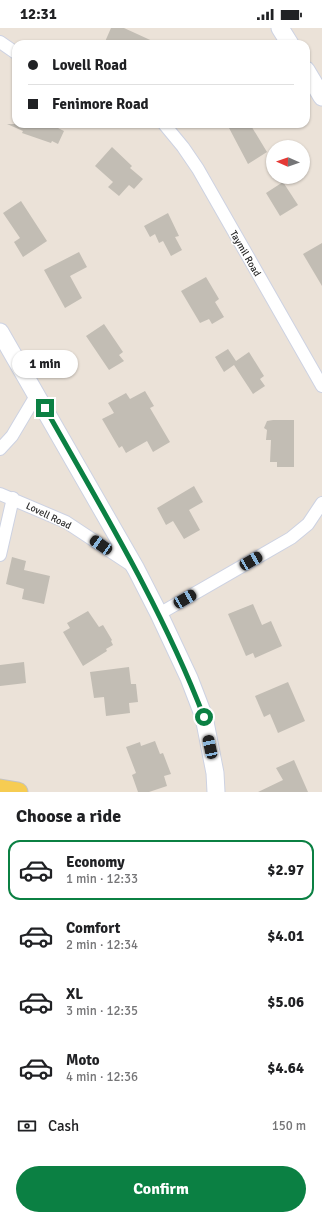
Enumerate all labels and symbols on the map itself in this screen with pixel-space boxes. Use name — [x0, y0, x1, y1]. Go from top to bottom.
north arrow — [266, 140, 310, 184]
street label: Taymil Road — [227, 228, 263, 279]
callout: 1 min — [12, 350, 78, 378]
route end — [36, 399, 54, 417]
street label: Lovell Road — [24, 500, 73, 532]
car — [88, 533, 114, 557]
car — [238, 550, 264, 572]
car — [172, 588, 198, 610]
route start — [195, 708, 213, 726]
car — [202, 734, 218, 760]

